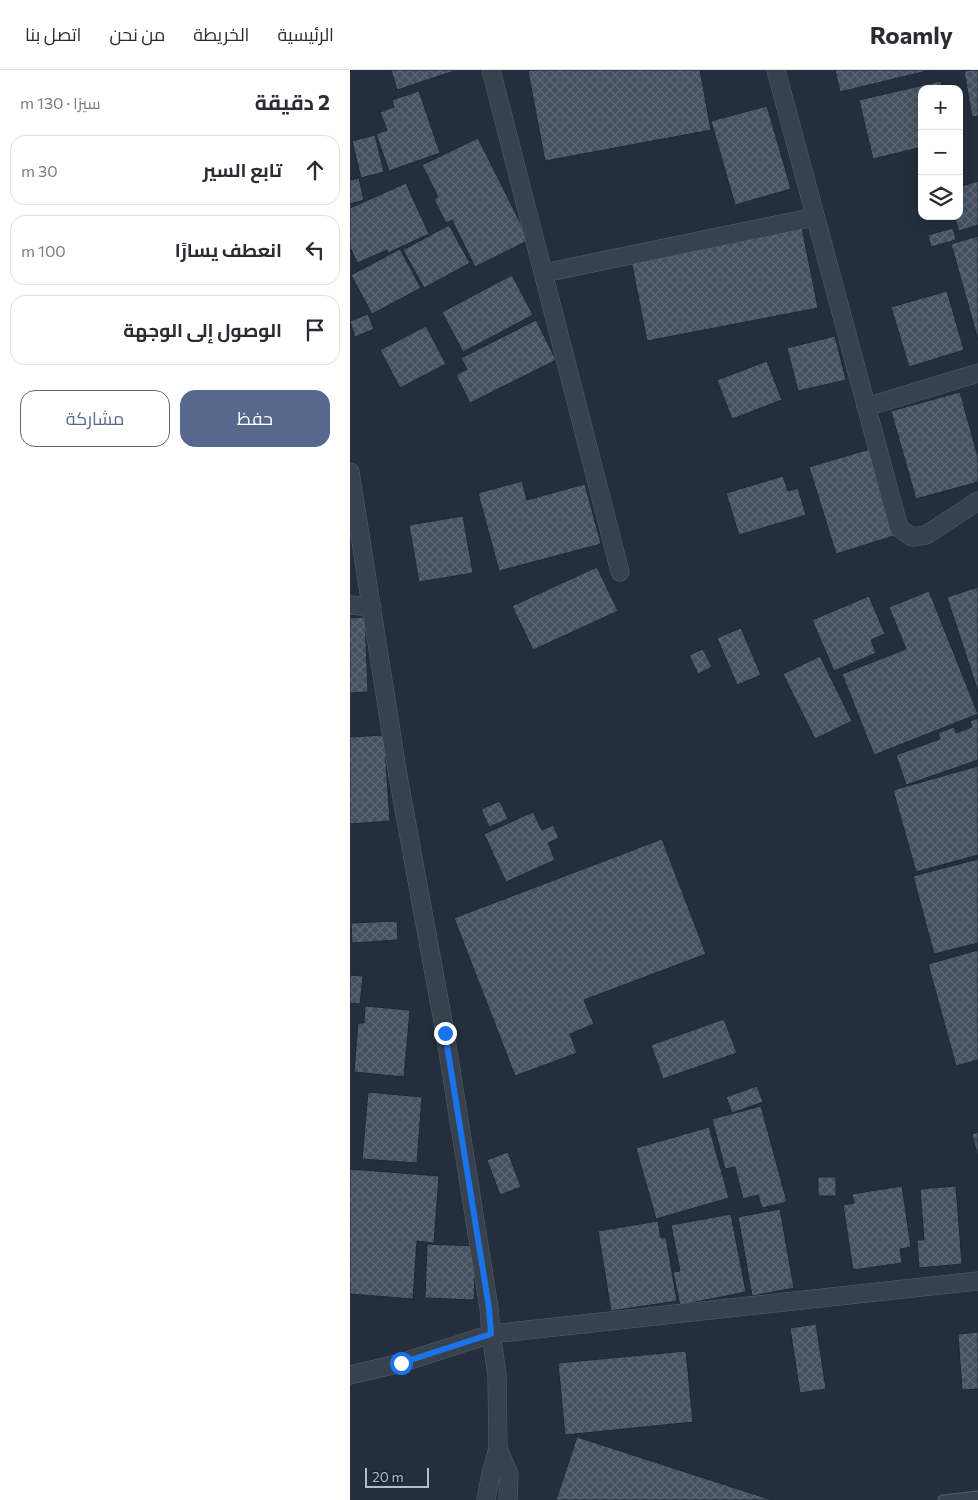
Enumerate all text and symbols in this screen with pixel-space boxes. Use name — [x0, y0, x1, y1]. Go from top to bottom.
text: Roamly — [870, 20, 953, 49]
text: اتصل بنا — [25, 23, 81, 45]
text: من نحن — [109, 23, 165, 45]
text: الخريطة — [193, 23, 249, 45]
text: الرئيسية — [277, 23, 334, 45]
map controls — [918, 85, 963, 220]
button: + — [918, 85, 963, 130]
text: 2 دقيقة — [255, 89, 330, 114]
text: سيرًا · 130 m — [20, 93, 100, 112]
button: − — [918, 130, 963, 175]
icon: ahead — [301, 156, 329, 184]
text: تابع السير — [203, 158, 282, 181]
text: 30 m — [21, 161, 58, 180]
button: layers — [918, 175, 963, 220]
icon: left — [301, 236, 329, 264]
text: انعطف يسارًا — [175, 238, 282, 261]
text: 100 m — [21, 241, 66, 260]
icon: arrive — [301, 316, 329, 344]
text: الوصول إلى الوجهة — [123, 318, 282, 341]
button: مشاركة — [20, 390, 170, 447]
button: حفظ — [180, 390, 330, 447]
route end — [434, 1022, 457, 1045]
route start — [390, 1352, 413, 1375]
scale bar — [365, 1465, 429, 1488]
text: 20 m — [372, 1468, 404, 1485]

